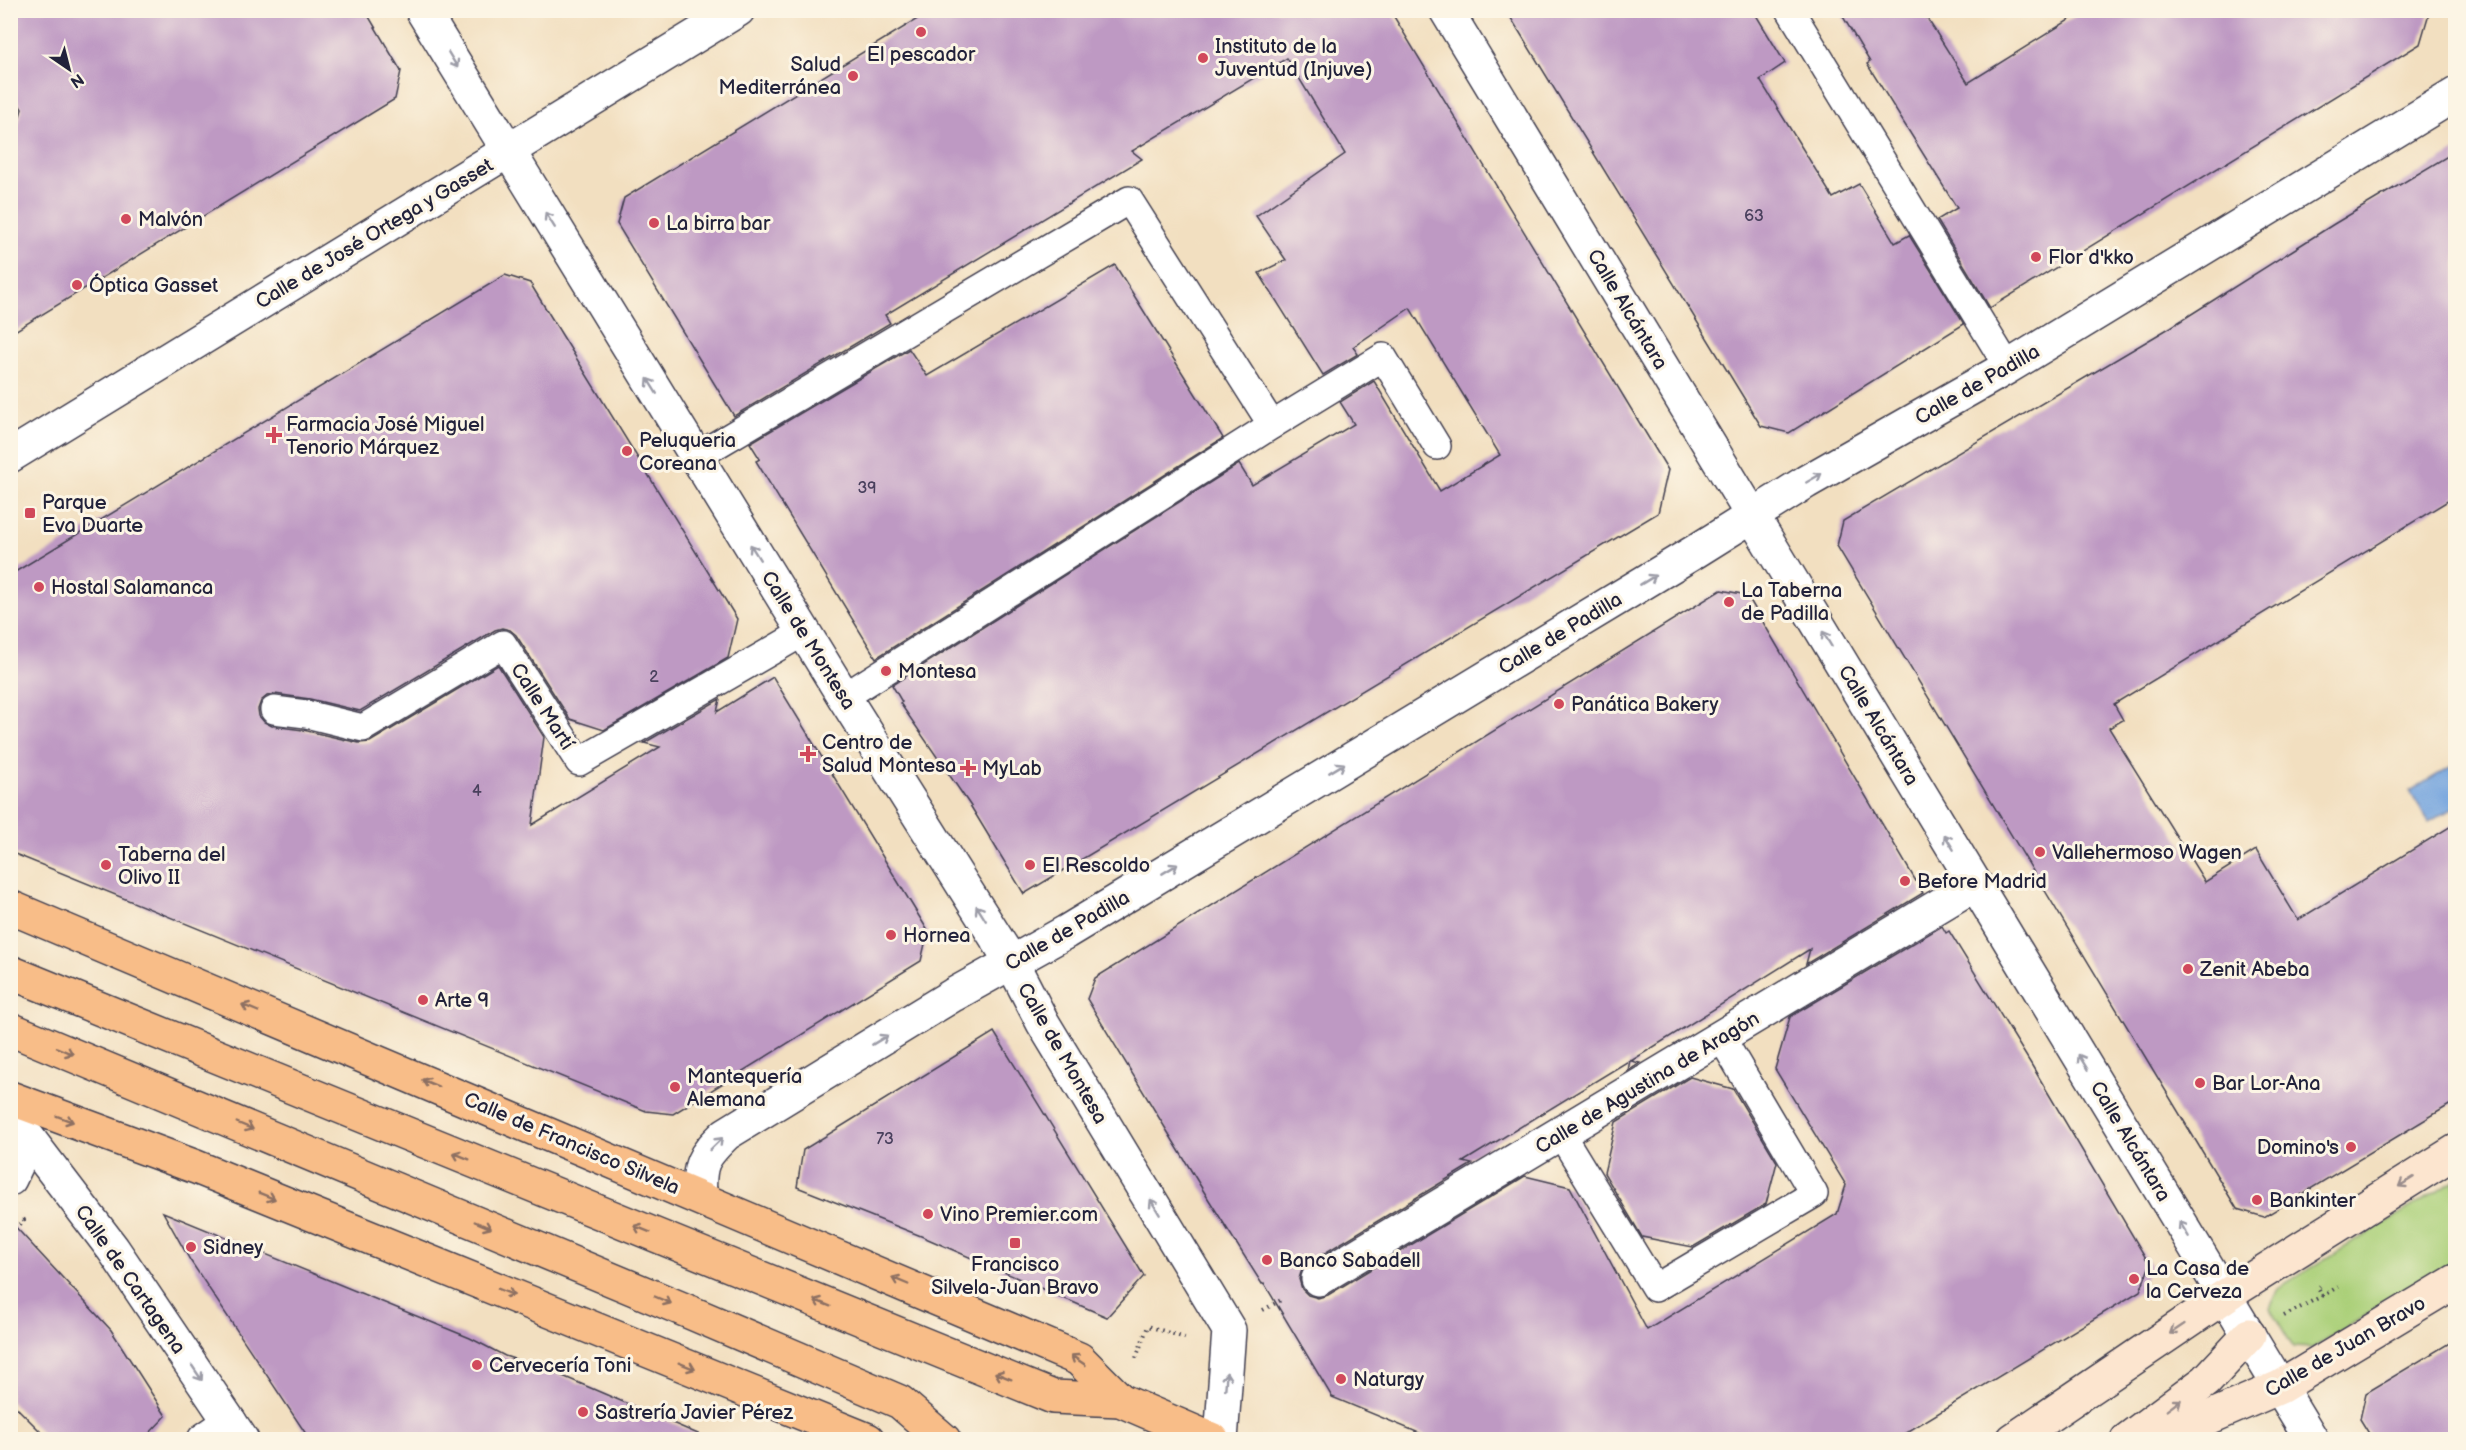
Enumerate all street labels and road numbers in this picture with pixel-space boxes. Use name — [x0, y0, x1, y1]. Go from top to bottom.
street label: Calle de José Ortega y Gasset — [251, 153, 498, 314]
street label: Calle Alcántara — [1582, 245, 1673, 374]
street label: Calle de Padilla — [1911, 340, 2044, 430]
street label: Calle de Montesa — [756, 567, 860, 714]
street label: Calle de Padilla — [1494, 588, 1627, 680]
street label: Calle Martí — [505, 659, 579, 755]
street label: Calle Alcántara — [1833, 661, 1924, 790]
street label: Calle de Padilla — [1001, 886, 1134, 976]
street label: Calle de Montesa — [1012, 979, 1112, 1128]
street label: Calle de Agustina de Aragón — [1531, 1006, 1764, 1159]
street label: Calle Alcántara — [2085, 1077, 2176, 1206]
street label: Calle de Francisco Silvela — [460, 1088, 683, 1200]
street label: Calle de Cartagena — [70, 1201, 191, 1359]
street label: Calle de Juan Bravo — [2261, 1291, 2430, 1403]

